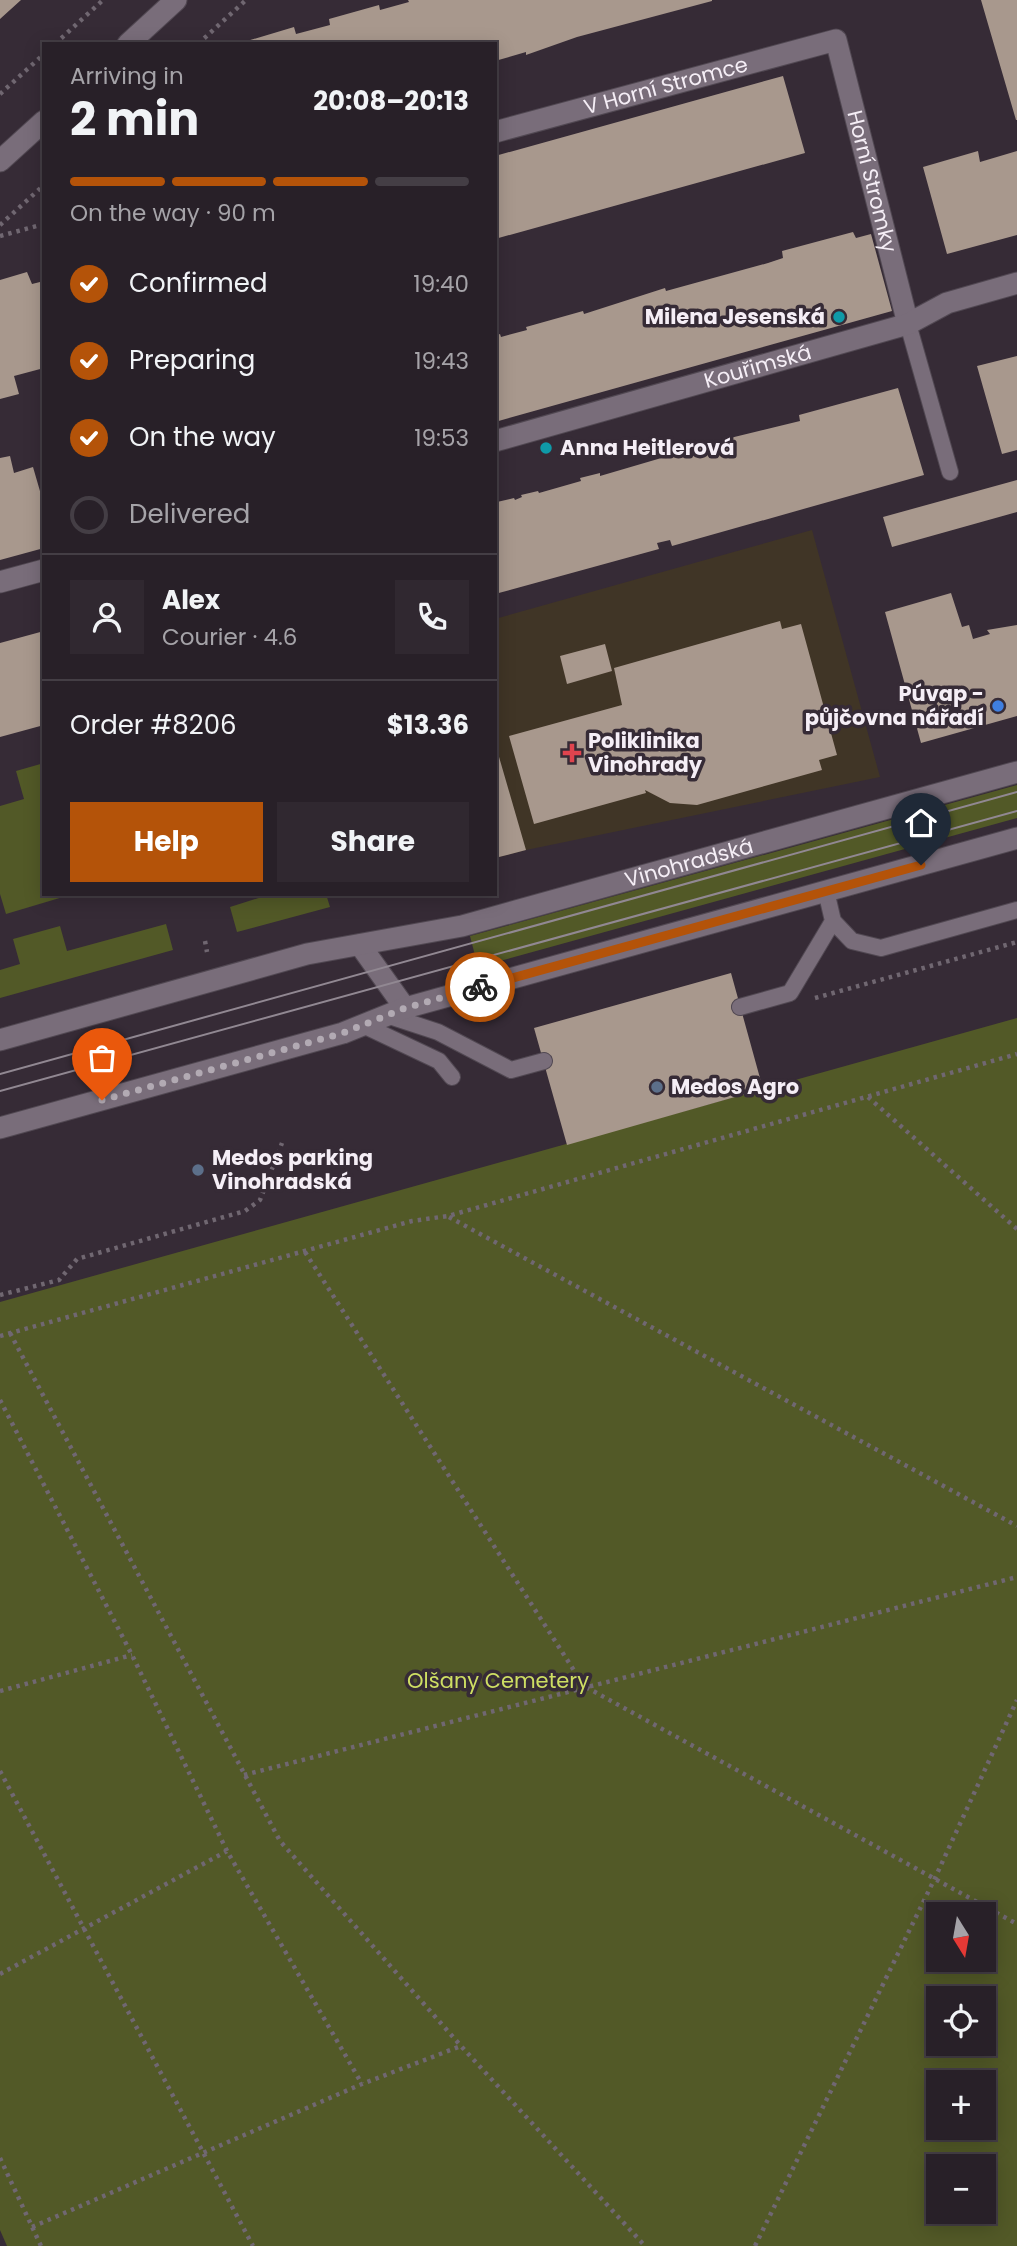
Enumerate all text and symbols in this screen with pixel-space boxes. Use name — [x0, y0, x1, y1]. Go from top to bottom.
street label: V Horní Stromce — [581, 49, 751, 121]
text: Arriving in — [70, 60, 184, 92]
text: 20:08–20:13 — [313, 83, 469, 119]
text: 2 min — [70, 87, 199, 151]
street label: Horní Stromky — [840, 107, 904, 256]
text: On the way · 90 m — [70, 197, 276, 229]
icon: check — [70, 265, 108, 303]
text: Confirmed — [129, 265, 267, 301]
text: 19:40 — [413, 268, 469, 300]
place label: Milena Jesenská — [645, 302, 825, 331]
marker: Milena Jesenská — [831, 309, 847, 325]
street label: Kouřimská — [701, 337, 814, 395]
icon: check — [70, 342, 108, 380]
text: Preparing — [129, 342, 255, 378]
text: 19:43 — [414, 345, 469, 377]
icon: check — [70, 419, 108, 457]
text: On the way — [129, 419, 276, 455]
text: 19:53 — [414, 422, 469, 454]
place label: Anna Heitlerová — [560, 433, 734, 462]
marker: Anna Heitlerová — [538, 440, 554, 456]
text: Delivered — [129, 496, 250, 532]
button: person — [70, 580, 144, 654]
button: phone — [395, 580, 469, 654]
text: Alex — [162, 582, 220, 618]
text: Courier · 4.6 — [162, 621, 297, 653]
place label: Púvap - půjčovna nářadí — [805, 679, 984, 732]
marker: Púvap - půjčovna nářadí — [990, 698, 1006, 714]
text: Order #8206 — [70, 707, 237, 743]
text: $13.36 — [387, 707, 469, 743]
place label: Poliklinika Vinohrady — [588, 726, 703, 779]
marker: Poliklinika Vinohrady — [562, 743, 582, 763]
pin — [891, 793, 951, 865]
button: Help — [70, 802, 263, 882]
button: Share — [277, 802, 469, 882]
icon: home — [902, 804, 940, 842]
street label: Vinohradská — [621, 831, 756, 894]
courier — [445, 952, 515, 1022]
icon: bike — [461, 968, 499, 1006]
pin — [72, 1028, 132, 1100]
icon: bag — [83, 1039, 121, 1077]
place label: Medos Agro — [671, 1072, 799, 1101]
marker: Medos Agro — [649, 1079, 665, 1095]
place label: Medos parking Vinohradská — [212, 1143, 373, 1196]
marker: Medos parking Vinohradská — [190, 1162, 206, 1178]
park label: Olšany Cemetery — [407, 1666, 589, 1695]
north arrow — [926, 1902, 996, 1972]
map controls — [926, 1902, 996, 2224]
button: locate — [926, 1986, 996, 2056]
button: + — [926, 2070, 996, 2140]
button: − — [926, 2154, 996, 2224]

